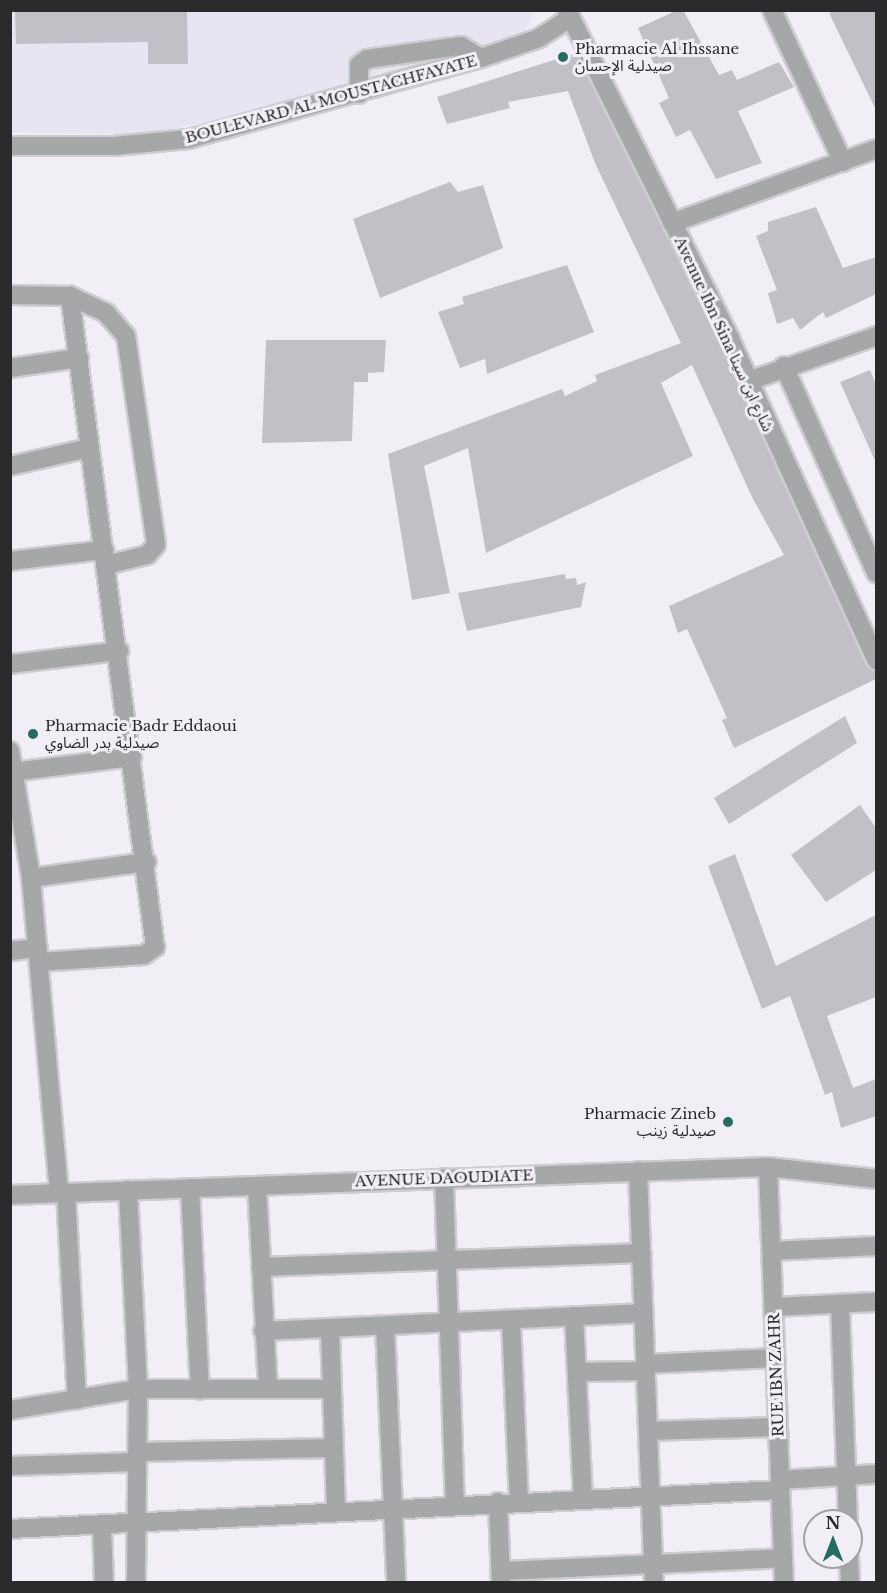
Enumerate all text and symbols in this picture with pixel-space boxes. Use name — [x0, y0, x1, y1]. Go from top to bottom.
place label: Pharmacie Al Ihssane صيدلية الإحسان — [575, 39, 740, 74]
marker: Pharmacie Al Ihssane صيدلية الإحسان — [556, 50, 570, 64]
street label: BOULEVARD AL MOUSTACHFAYATE — [183, 51, 479, 147]
street label: Avenue Ibn Sina شارع ابن سينا — [671, 234, 777, 434]
place label: Pharmacie Badr Eddaoui صيدلية بدر الضاوي — [45, 716, 237, 751]
marker: Pharmacie Badr Eddaoui صيدلية بدر الضاوي — [26, 727, 40, 741]
place label: Pharmacie Zineb صيدلية زينب — [584, 1104, 716, 1139]
marker: Pharmacie Zineb صيدلية زينب — [721, 1115, 735, 1129]
street label: AVENUE DAOUDIATE — [355, 1166, 533, 1190]
street label: RUE IBN ZAHR — [765, 1313, 787, 1437]
north arrow — [803, 1509, 863, 1569]
text: N — [825, 1513, 841, 1533]

